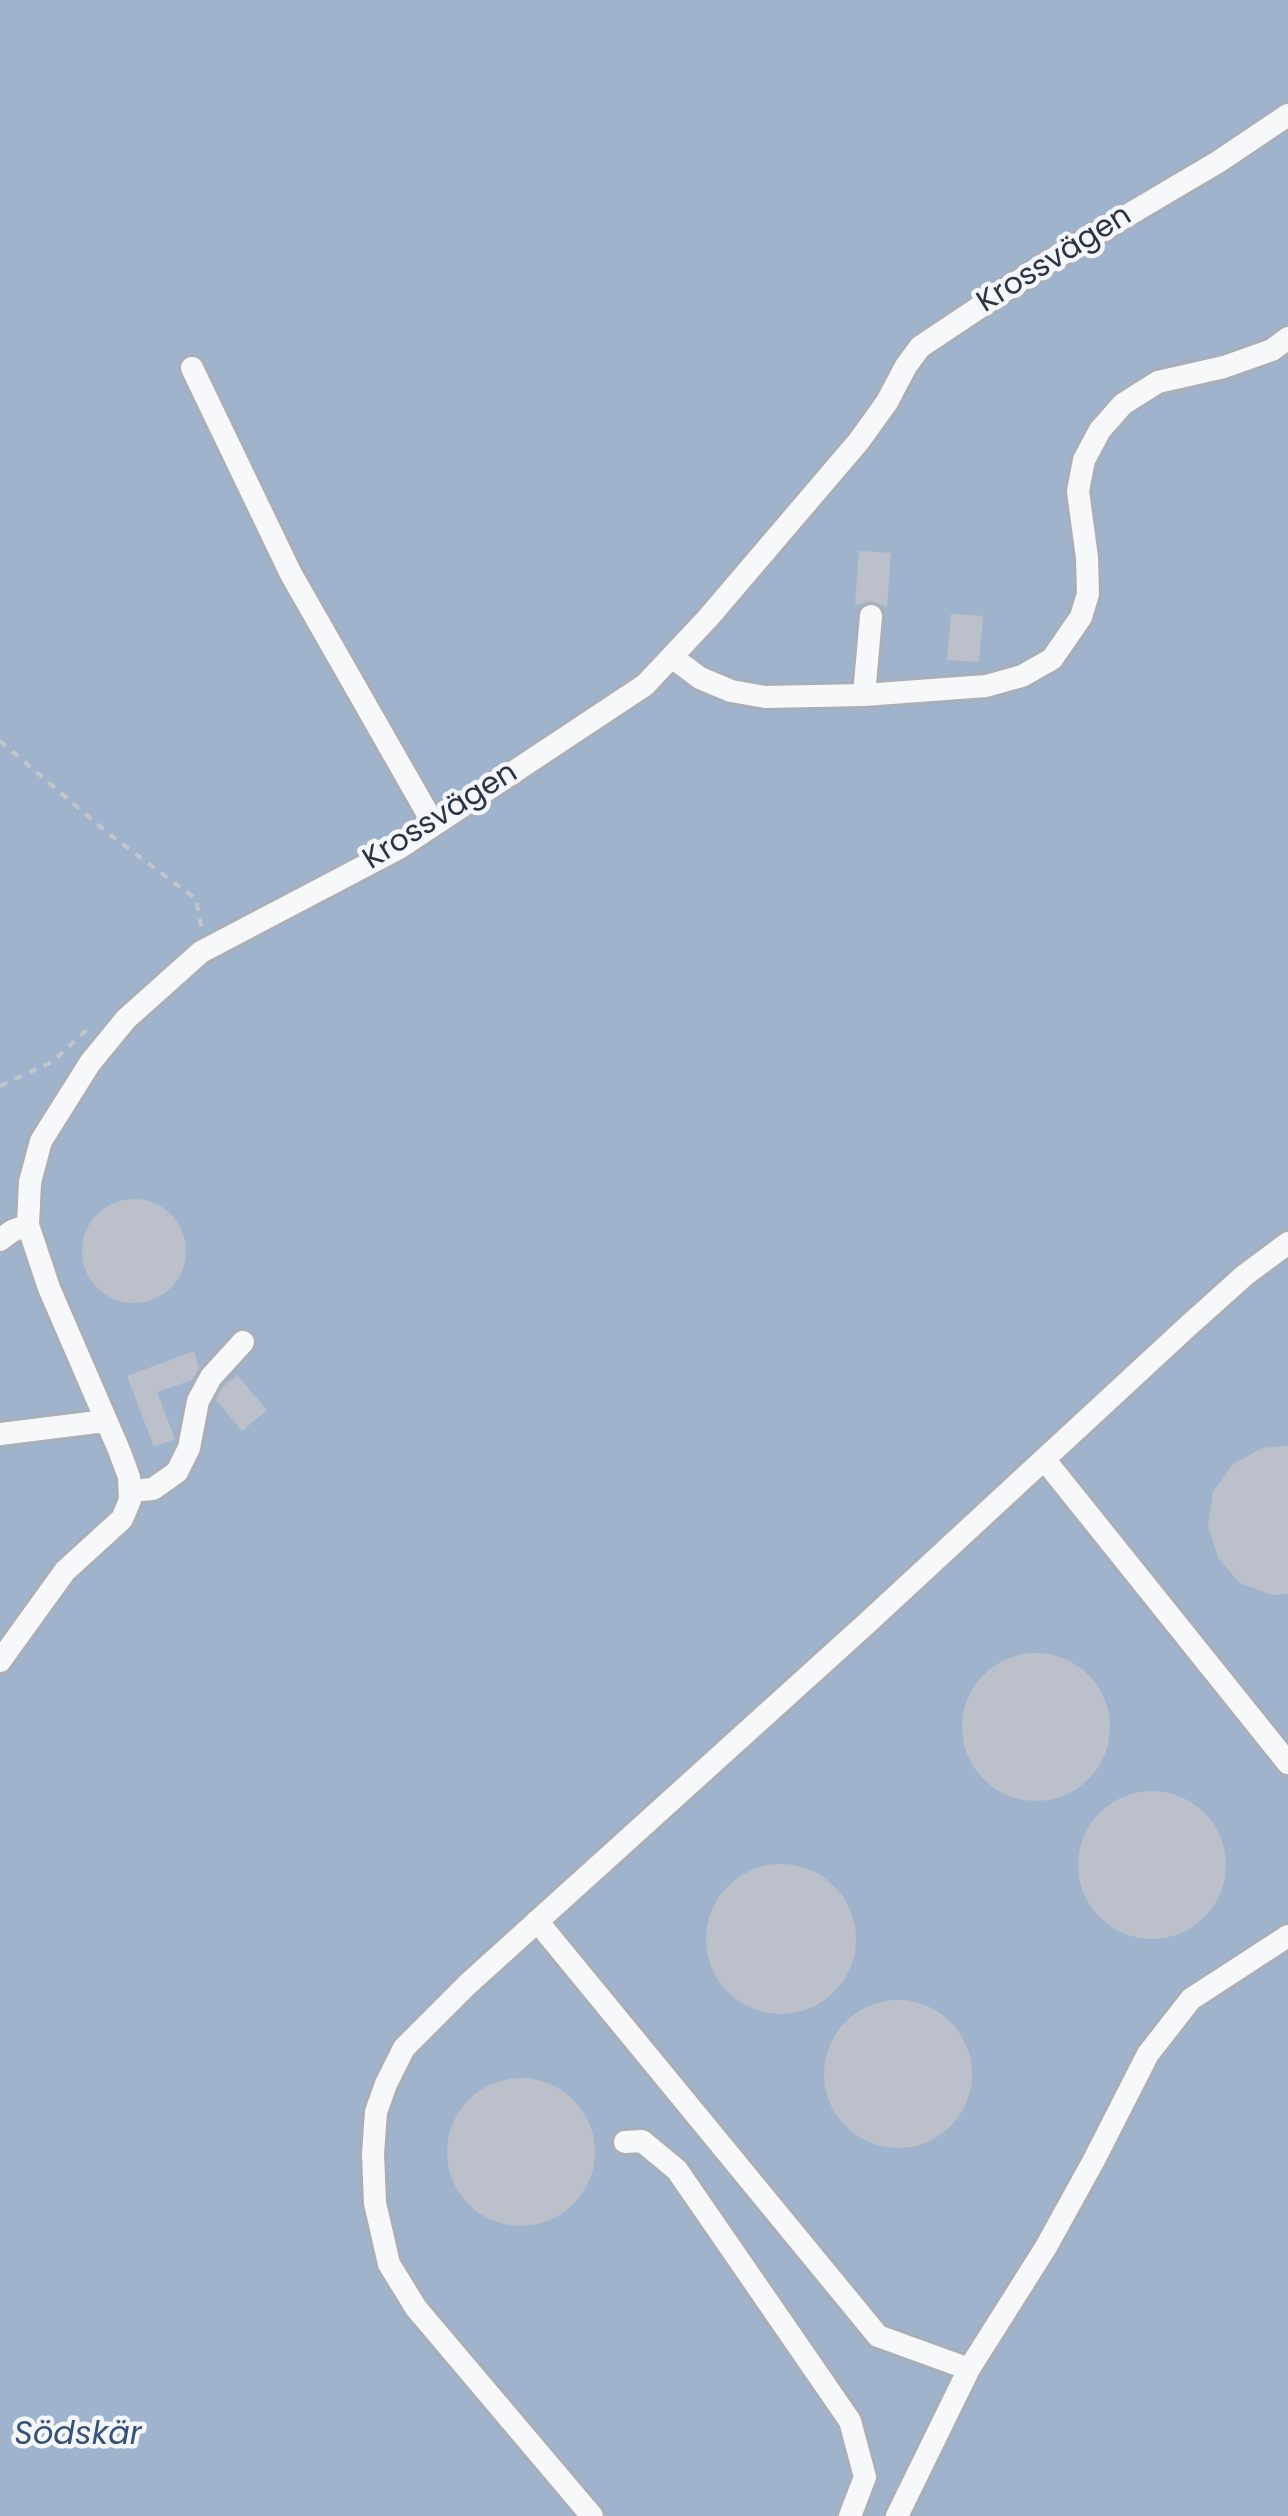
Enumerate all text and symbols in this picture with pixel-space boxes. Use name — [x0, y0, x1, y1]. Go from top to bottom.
street label: Krossvägen — [971, 198, 1139, 322]
street label: Krossvägen — [357, 755, 525, 879]
water label: Södskär — [14, 2417, 142, 2455]

